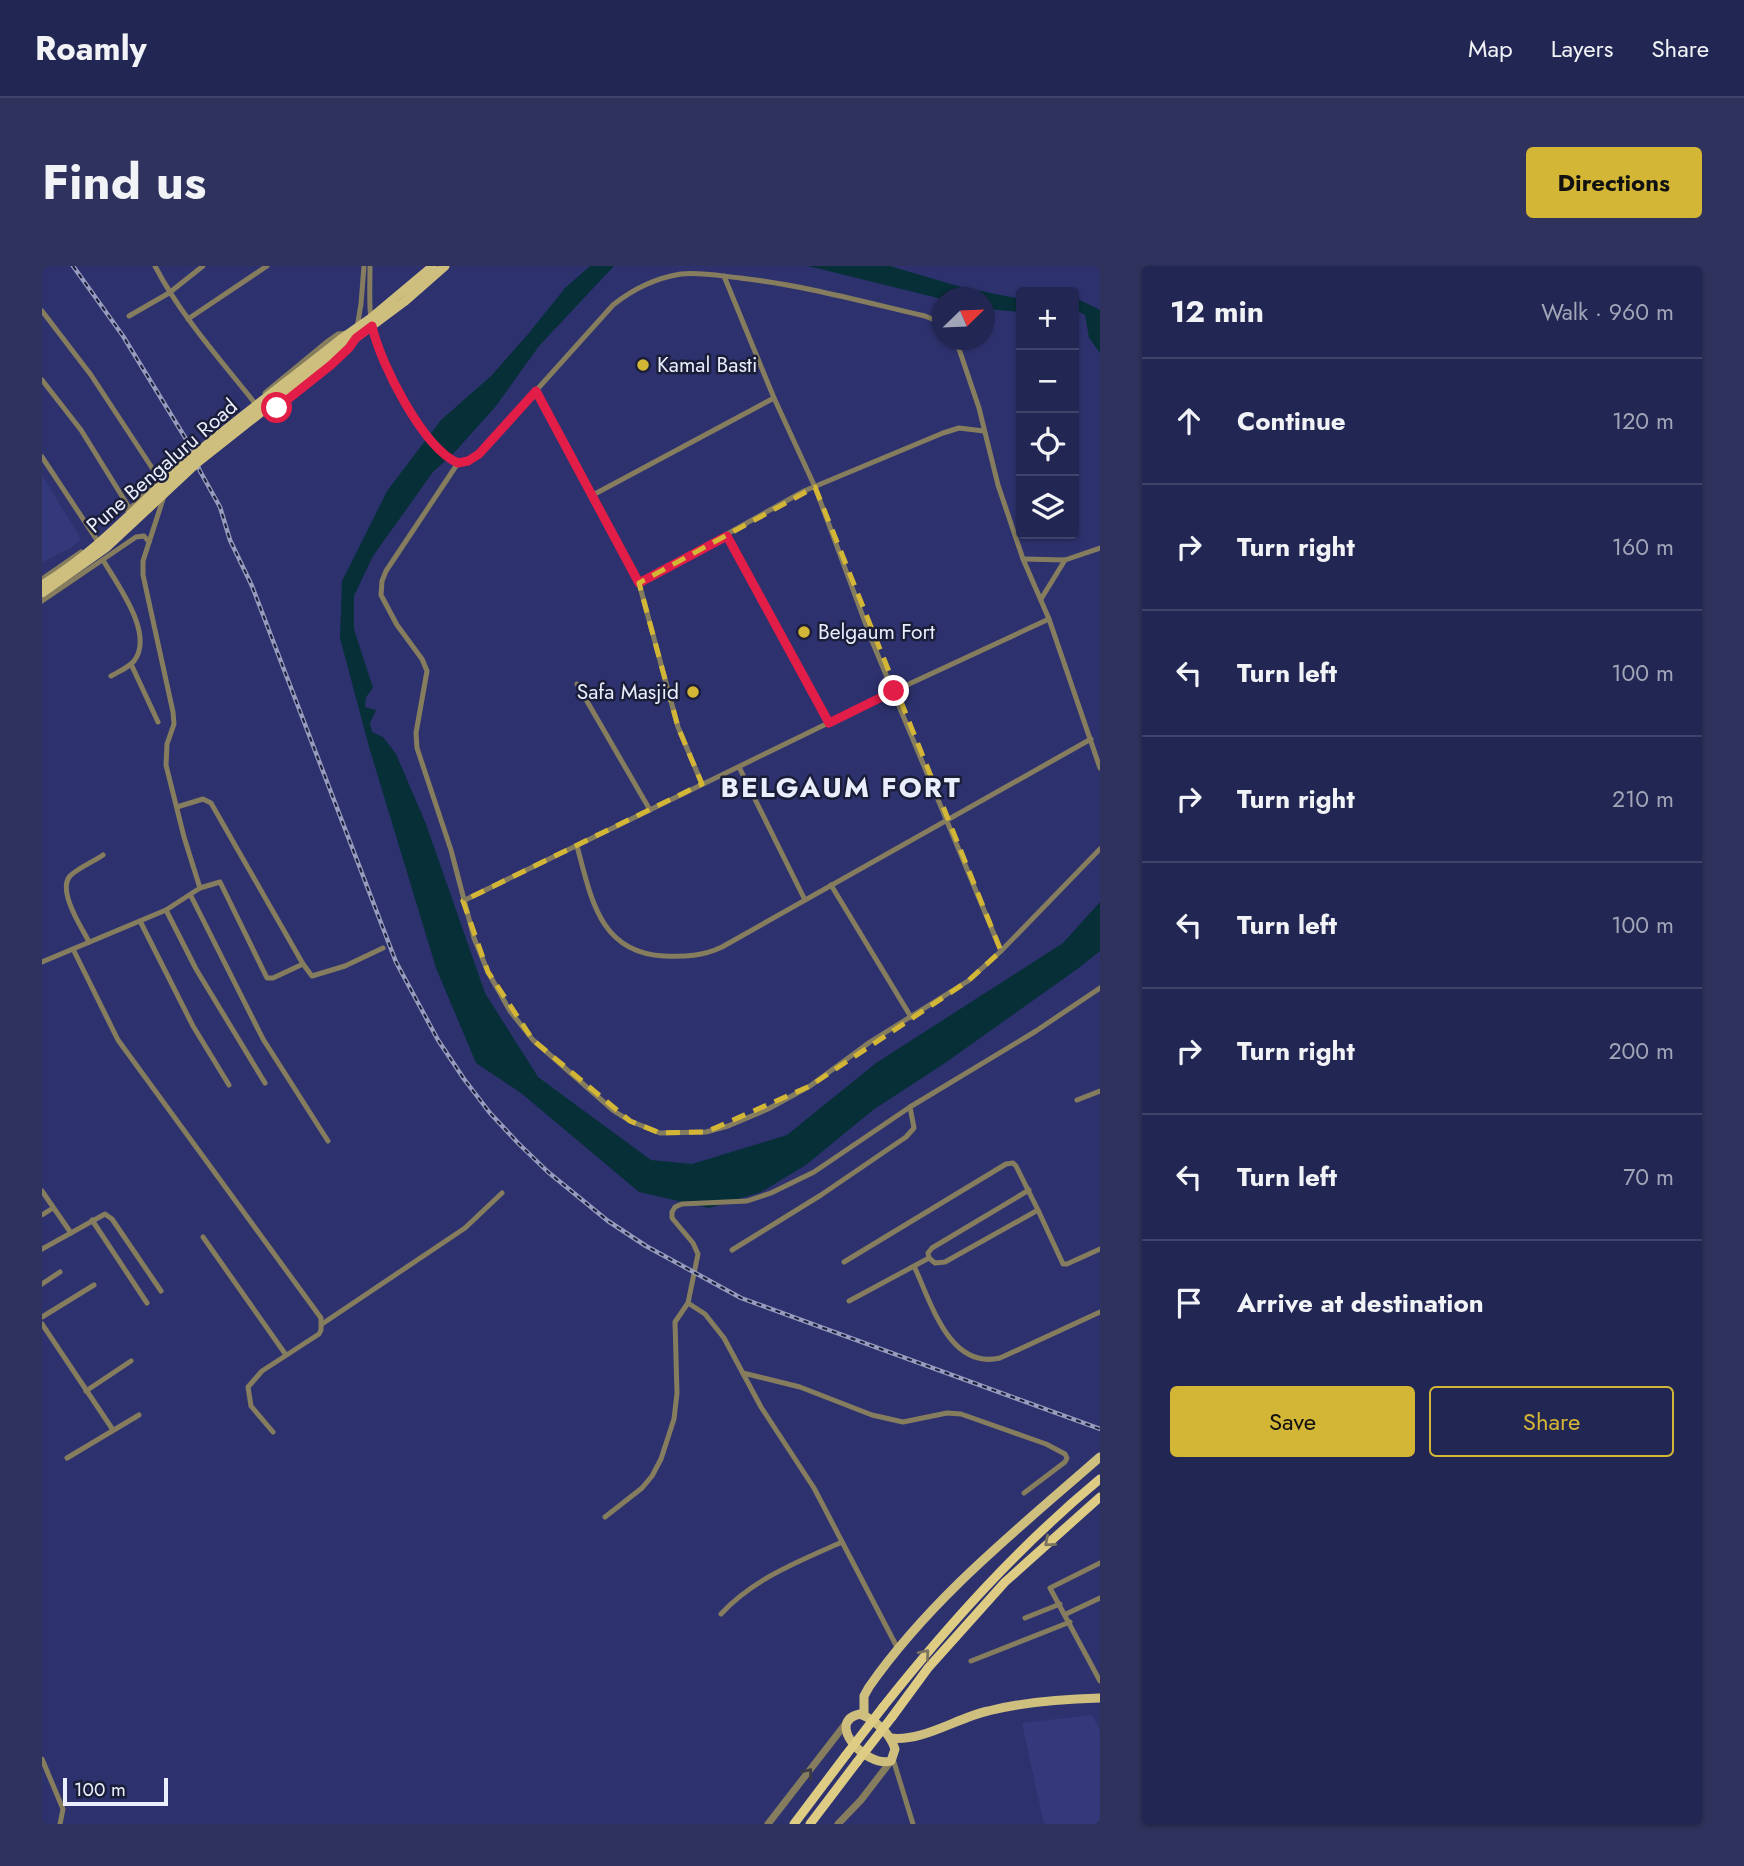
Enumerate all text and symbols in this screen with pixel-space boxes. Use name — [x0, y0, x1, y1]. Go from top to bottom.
text: Roamly — [35, 25, 147, 72]
text: Map — [1468, 31, 1513, 66]
text: Layers — [1551, 31, 1613, 66]
text: Share — [1651, 31, 1709, 66]
text: Find us — [42, 147, 206, 217]
button: Directions — [1526, 147, 1702, 218]
north arrow — [932, 287, 995, 350]
map controls — [1016, 287, 1079, 539]
button: + — [1016, 287, 1079, 350]
text: 12 min — [1170, 290, 1264, 333]
text: Walk · 960 m — [1541, 295, 1674, 329]
place label: Kamal Basti — [657, 350, 757, 380]
button: − — [1016, 350, 1079, 413]
marker: Kamal Basti — [635, 357, 651, 373]
street label: Pune Bengaluru Road — [80, 392, 244, 540]
route start — [261, 392, 292, 423]
icon: ahead — [1170, 402, 1208, 440]
text: Continue — [1237, 402, 1346, 440]
text: 120 m — [1612, 404, 1674, 438]
button: locate — [1016, 413, 1079, 476]
button: layers — [1016, 476, 1079, 539]
icon: right — [1170, 528, 1208, 566]
text: Turn right — [1237, 528, 1355, 566]
text: 160 m — [1612, 530, 1674, 564]
place label: Belgaum Fort — [818, 617, 935, 647]
marker: Belgaum Fort — [796, 624, 812, 640]
icon: left — [1170, 654, 1208, 692]
text: Turn left — [1237, 654, 1337, 692]
text: 100 m — [1611, 656, 1674, 690]
route end — [878, 675, 909, 706]
place label: Safa Masjid — [577, 677, 679, 707]
marker: Safa Masjid — [685, 684, 701, 700]
district label: BELGAUM FORT — [720, 767, 962, 808]
icon: right — [1170, 780, 1208, 818]
text: Turn right — [1237, 780, 1355, 818]
text: 210 m — [1612, 782, 1674, 816]
icon: left — [1170, 906, 1208, 944]
text: Turn left — [1237, 906, 1337, 944]
text: 100 m — [1611, 908, 1674, 942]
icon: right — [1170, 1032, 1208, 1070]
text: Turn right — [1237, 1032, 1355, 1070]
text: 200 m — [1608, 1034, 1674, 1068]
icon: left — [1170, 1158, 1208, 1196]
text: Turn left — [1237, 1158, 1337, 1196]
text: 70 m — [1623, 1160, 1674, 1194]
icon: arrive — [1170, 1284, 1208, 1322]
text: Arrive at destination — [1237, 1284, 1484, 1322]
button: Save — [1170, 1386, 1415, 1457]
button: Share — [1429, 1386, 1674, 1457]
one-way arrow — [1044, 1534, 1057, 1546]
one-way arrow — [917, 1649, 930, 1661]
one-way arrow — [799, 1768, 812, 1780]
scale bar — [63, 1775, 168, 1807]
text: 100 m — [74, 1776, 126, 1803]

